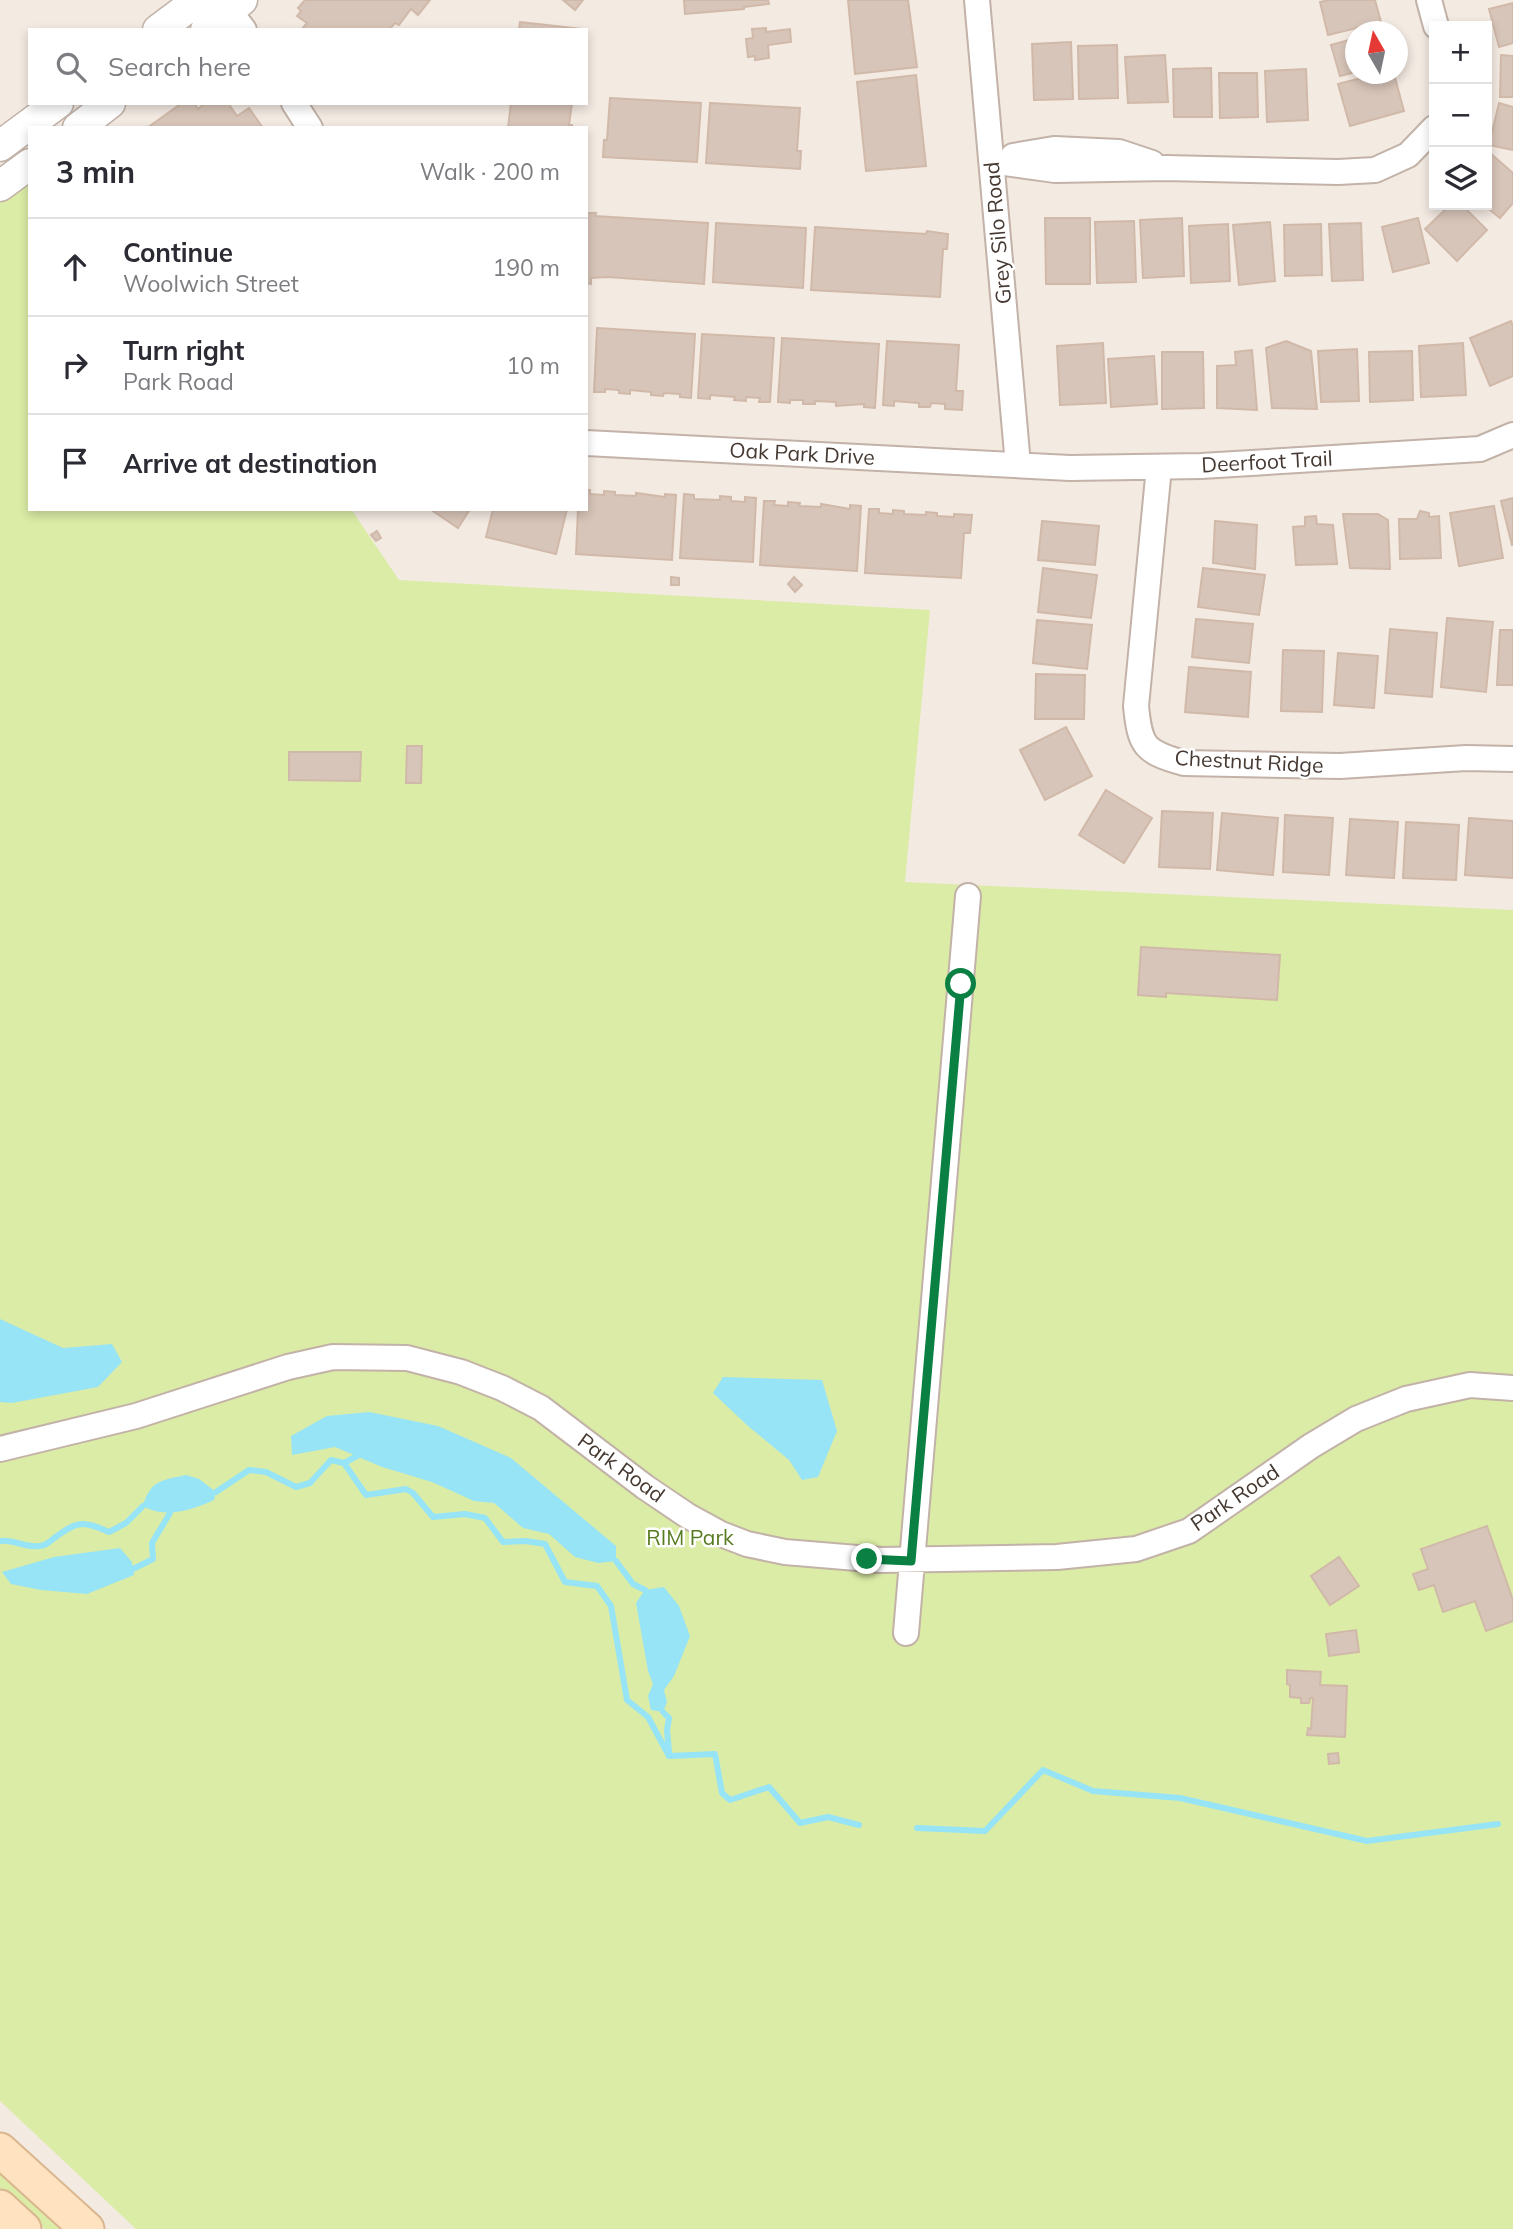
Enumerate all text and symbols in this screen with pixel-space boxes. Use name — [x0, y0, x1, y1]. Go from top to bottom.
north arrow — [1345, 21, 1408, 84]
map controls — [1429, 21, 1492, 210]
button: + — [1429, 21, 1492, 84]
search box — [28, 28, 588, 105]
icon: search — [52, 48, 90, 86]
text: Search here — [108, 50, 251, 83]
button: − — [1429, 84, 1492, 147]
button: layers — [1429, 147, 1492, 210]
text: 3 min — [56, 153, 135, 191]
text: Walk · 200 m — [420, 157, 560, 186]
street label: Grey Silo Road — [978, 161, 1016, 305]
text: Continue — [123, 236, 233, 269]
icon: ahead — [56, 248, 94, 286]
text: 190 m — [492, 253, 560, 282]
text: Woolwich Street — [123, 269, 299, 298]
text: Turn right — [123, 334, 244, 367]
icon: right — [56, 346, 94, 384]
text: 10 m — [506, 351, 560, 380]
text: Park Road — [123, 367, 234, 396]
street label: Oak Park Drive — [729, 436, 875, 470]
icon: arrive — [56, 444, 94, 482]
street label: Deerfoot Trail — [1201, 445, 1333, 477]
text: Arrive at destination — [123, 447, 378, 480]
street label: Chestnut Ridge — [1174, 744, 1324, 778]
route start — [945, 968, 976, 999]
street label: Park Road — [573, 1427, 670, 1507]
street label: Park Road — [1185, 1458, 1284, 1536]
park label: RIM Park — [646, 1524, 734, 1550]
route end — [851, 1543, 882, 1574]

